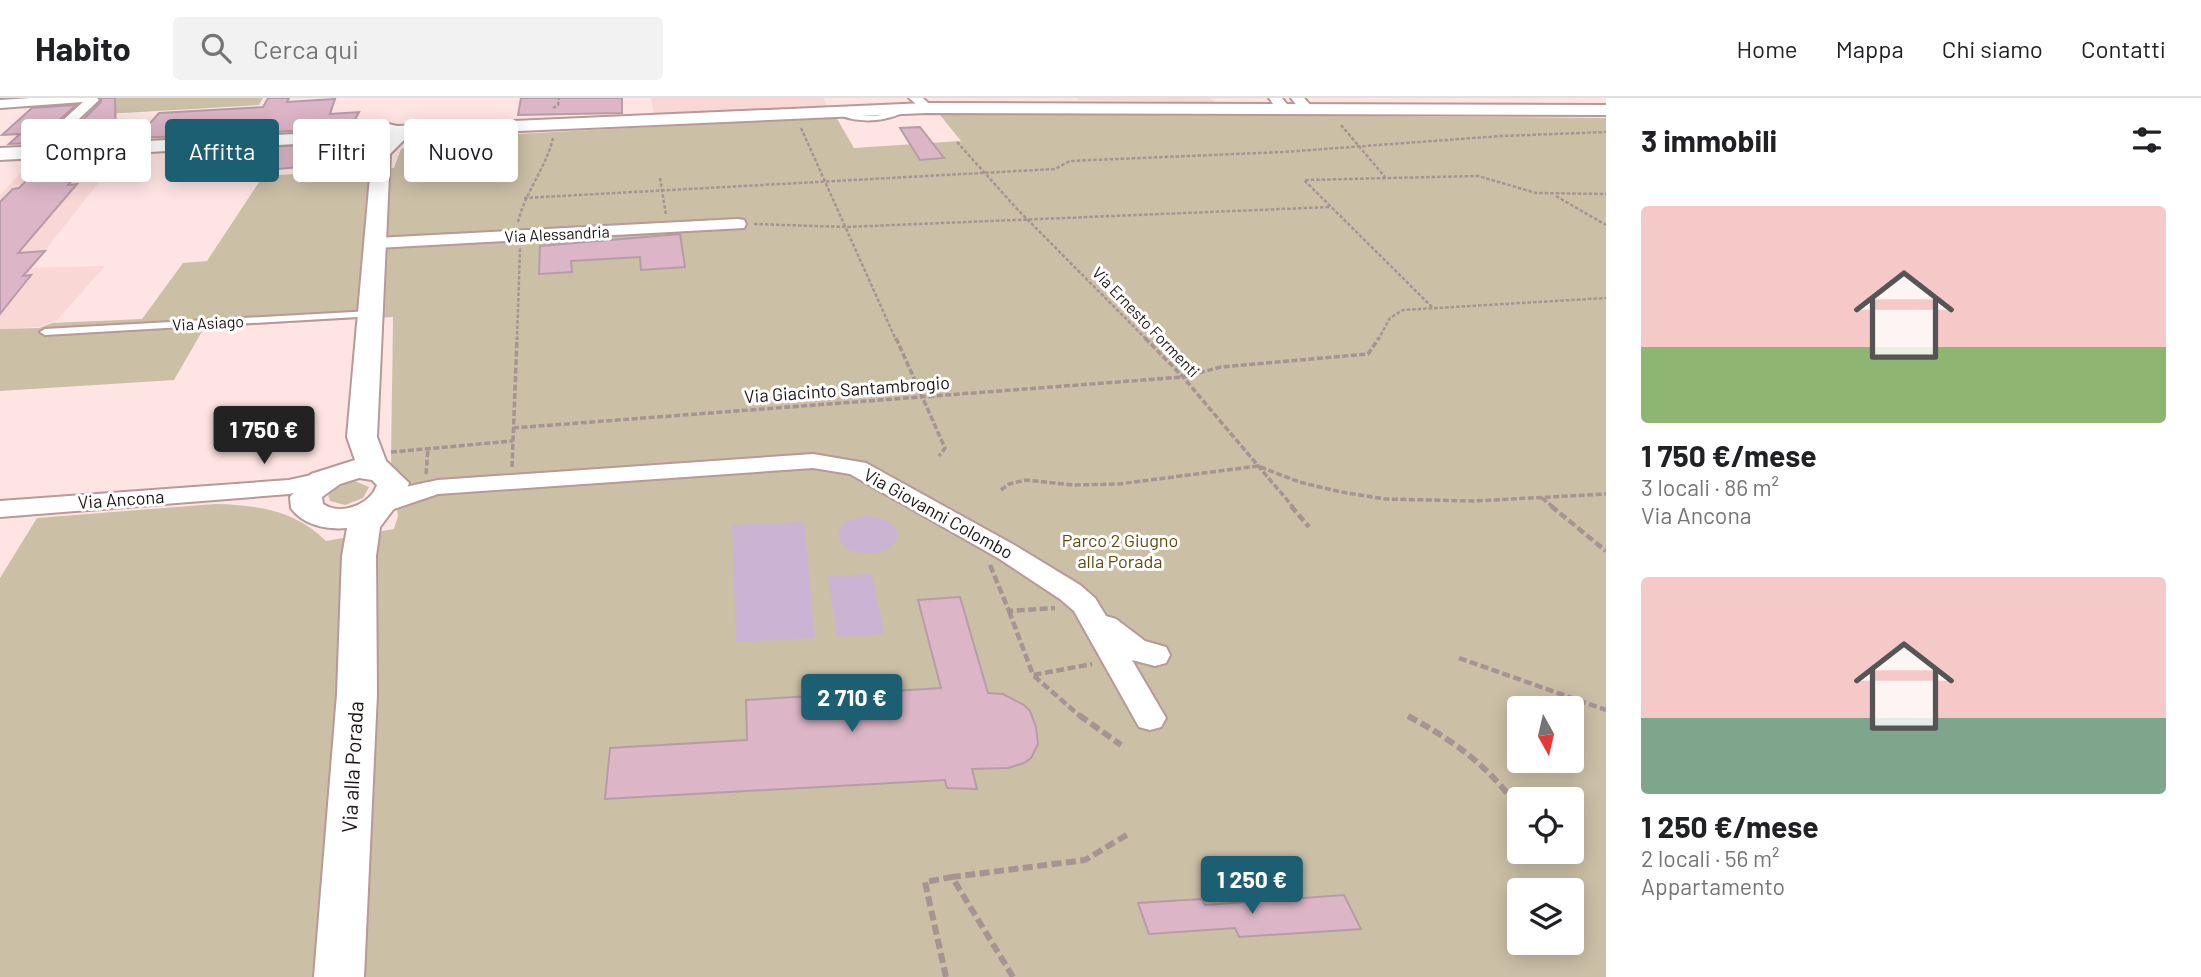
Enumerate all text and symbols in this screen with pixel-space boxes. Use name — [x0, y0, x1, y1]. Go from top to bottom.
search box — [173, 17, 663, 80]
text: Habito — [35, 28, 131, 68]
icon: search — [197, 29, 235, 67]
text: Cerca qui — [253, 33, 359, 64]
text: Home — [1736, 34, 1798, 63]
text: Mappa — [1836, 34, 1904, 63]
text: Chi siamo — [1942, 34, 2043, 63]
text: Contatti — [2081, 34, 2166, 63]
chip: Compra — [21, 119, 151, 182]
chip: Affitta — [165, 119, 279, 182]
chip: Filtri — [293, 119, 390, 182]
chip: Nuovo — [404, 119, 518, 182]
icon: filters — [2128, 121, 2166, 159]
text: 3 immobili — [1641, 122, 1777, 158]
street label: Via Alessandria — [504, 221, 610, 246]
icon: home — [1841, 252, 1967, 378]
street label: Via Ernesto Formenti — [1089, 263, 1204, 381]
street label: Via Asiago — [172, 311, 244, 334]
street label: Via Giacinto Santambrogio — [743, 371, 951, 407]
pin: 1 750 € — [199, 406, 329, 466]
text: 1 750 € — [230, 415, 298, 443]
text: 1 750 €/mese — [1641, 437, 1817, 473]
street label: Via Giovanni Colombo — [860, 463, 1017, 563]
text: 3 locali · 86 m² — [1641, 473, 1779, 501]
street label: Via Ancona — [77, 485, 165, 513]
text: Via Ancona — [1641, 501, 1752, 529]
park label: Parco 2 Giugno alla Porada — [1062, 529, 1178, 572]
icon: home — [1841, 623, 1967, 749]
pin: 2 710 € — [787, 674, 917, 734]
text: 2 710 € — [817, 683, 887, 711]
north arrow — [1507, 696, 1584, 774]
map controls — [1507, 696, 1584, 955]
street label: Via alla Porada — [336, 700, 367, 833]
button: locate — [1507, 787, 1584, 864]
text: 1 250 €/mese — [1641, 808, 1819, 844]
text: 2 locali · 56 m² — [1641, 844, 1779, 872]
pin: 1 250 € — [1187, 856, 1317, 916]
text: 1 250 € — [1217, 865, 1287, 893]
text: Appartamento — [1641, 872, 1785, 900]
button: layers — [1507, 878, 1584, 955]

